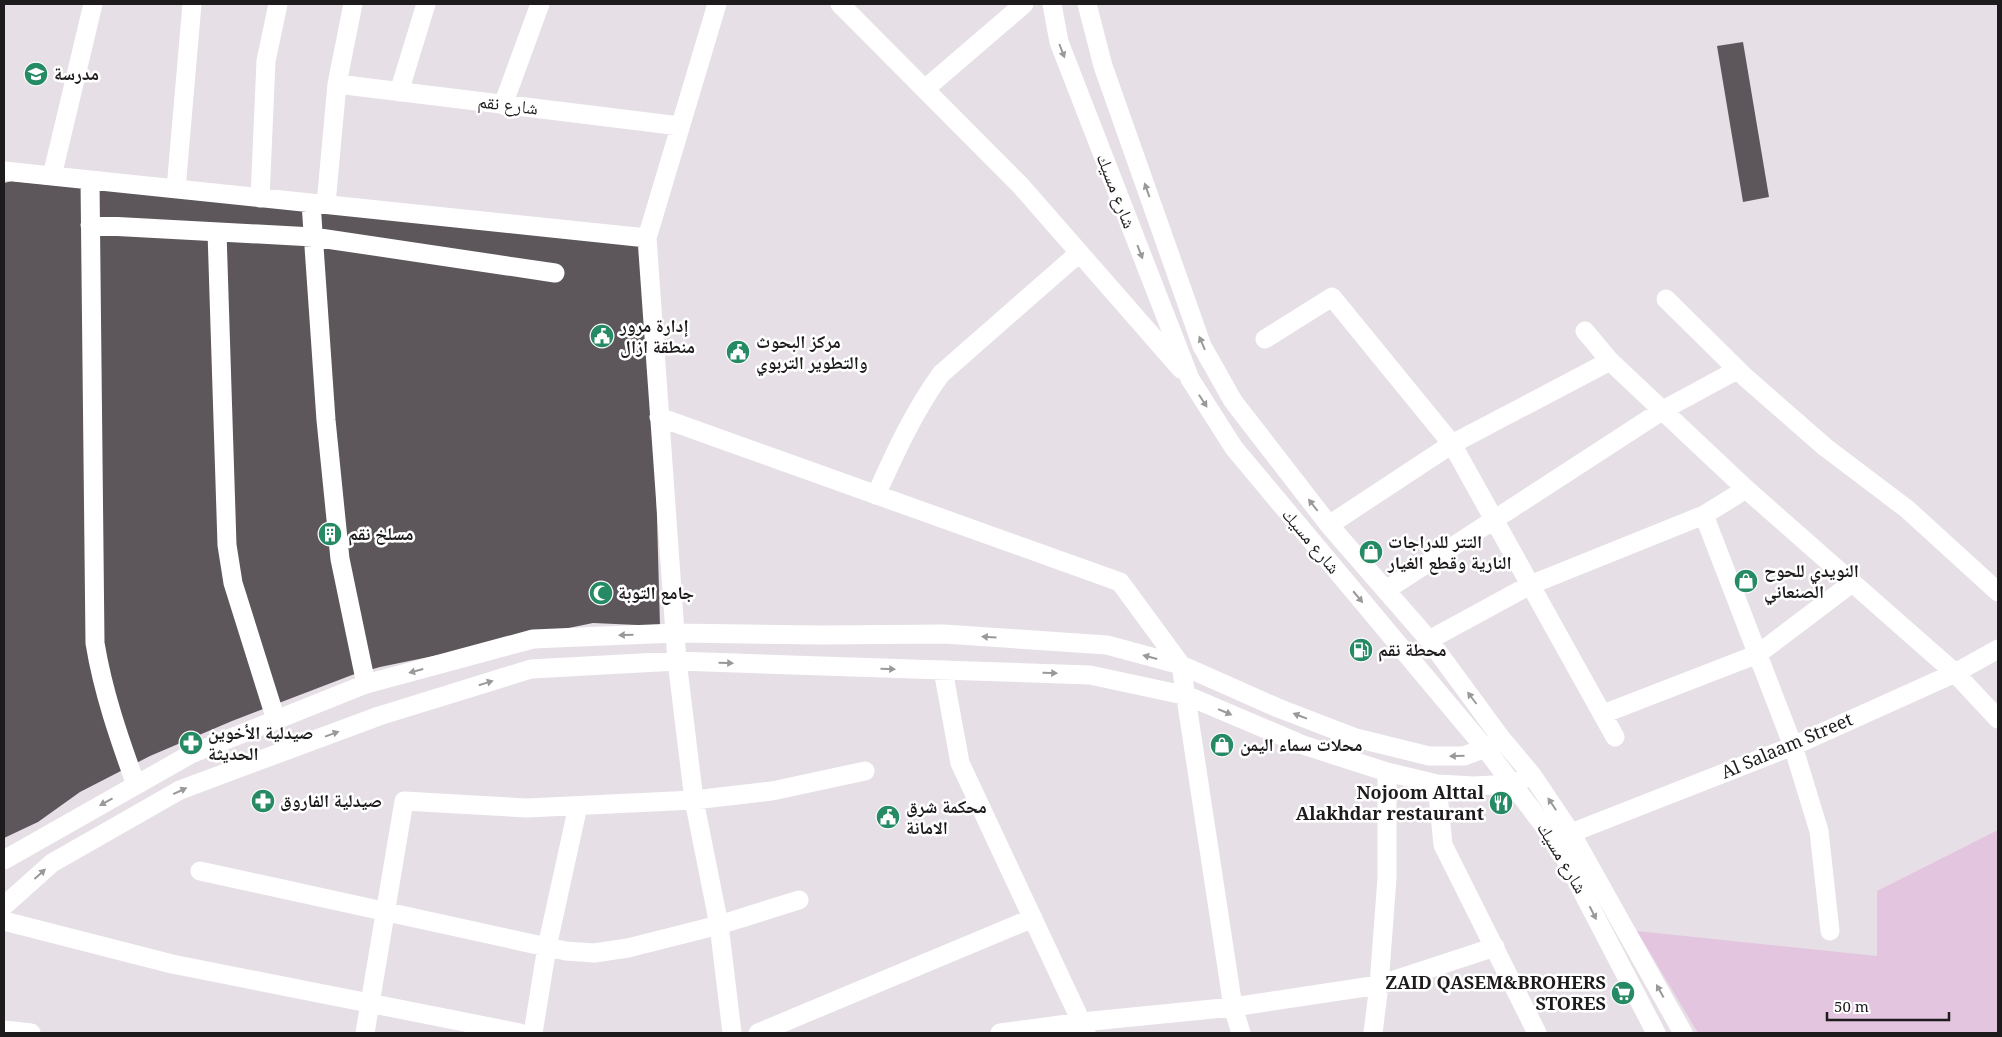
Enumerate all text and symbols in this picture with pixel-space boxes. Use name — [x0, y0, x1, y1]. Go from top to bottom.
one-way arrow — [1058, 44, 1066, 59]
school or university icon: مدرسة — [23, 61, 49, 87]
place label: مدرسة — [54, 61, 99, 85]
street label: شارع نقم — [477, 88, 540, 121]
street label: شارع مسيك — [1092, 150, 1142, 232]
one-way arrow — [1143, 182, 1151, 197]
one-way arrow — [1137, 244, 1144, 259]
place label: إدارة مرور منطقة ازال — [619, 313, 695, 358]
public building icon: إدارة مرور منطقة ازال — [589, 323, 615, 349]
place label: مركز البحوث والتطوير التربوي — [756, 329, 868, 377]
one-way arrow — [1198, 335, 1206, 350]
public building icon: مركز البحوث والتطوير التربوي — [725, 339, 751, 365]
one-way arrow — [1199, 394, 1208, 407]
one-way arrow — [1308, 499, 1319, 512]
street label: شارع مسيك — [1277, 502, 1346, 578]
building icon: مسلخ نقم — [317, 521, 343, 547]
place label: مسلخ نقم — [348, 521, 414, 546]
place label: التتر للدراجات النارية وقطع الغيار — [1387, 529, 1512, 575]
shop icon: التتر للدراجات النارية وقطع الغيار — [1358, 539, 1384, 565]
place label: النويدي للحوح الصنعاني — [1764, 558, 1859, 606]
shop icon: النويدي للحوح الصنعاني — [1733, 568, 1759, 594]
mosque icon: جامع التوبة — [588, 580, 614, 606]
place label: جامع التوبة — [618, 580, 695, 605]
one-way arrow — [1352, 590, 1363, 603]
one-way arrow — [618, 632, 634, 640]
one-way arrow — [981, 633, 997, 641]
fuel station icon: محطة نقم — [1348, 637, 1374, 663]
place label: محطة نقم — [1378, 637, 1446, 662]
one-way arrow — [1142, 652, 1157, 660]
one-way arrow — [718, 659, 734, 667]
one-way arrow — [880, 665, 896, 673]
one-way arrow — [408, 667, 423, 675]
one-way arrow — [1043, 670, 1059, 678]
one-way arrow — [478, 678, 493, 686]
one-way arrow — [1466, 692, 1477, 705]
street label: Al Salaam Street — [1717, 707, 1856, 784]
one-way arrow — [1218, 708, 1232, 716]
one-way arrow — [1293, 712, 1308, 720]
place label: صيدلية الأخوين الحديثة — [208, 720, 313, 765]
pharmacy icon: صيدلية الأخوين الحديثة — [178, 730, 204, 756]
one-way arrow — [324, 730, 339, 737]
shop icon: محلات سماء اليمن — [1209, 732, 1235, 758]
place label: محلات سماء اليمن — [1240, 732, 1363, 756]
one-way arrow — [1448, 752, 1464, 760]
place label: Nojoom Alttal Alakhdar restaurant — [1296, 780, 1485, 825]
one-way arrow — [172, 787, 187, 796]
pharmacy icon: صيدلية الفاروق — [250, 788, 276, 814]
place label: صيدلية الفاروق — [280, 788, 382, 812]
restaurant icon: Nojoom Alttal Alakhdar restaurant — [1488, 790, 1514, 816]
place label: محكمة شرق الامانة — [906, 794, 987, 839]
one-way arrow — [99, 797, 112, 806]
one-way arrow — [1547, 798, 1557, 811]
public building icon: محكمة شرق الامانة — [875, 804, 901, 830]
street label: شارع مسيك — [1532, 818, 1593, 897]
one-way arrow — [33, 868, 46, 879]
one-way arrow — [1589, 906, 1597, 921]
place label: ZAID QASEM&BROHERS STORES — [1385, 970, 1606, 1015]
supermarket icon: ZAID QASEM&BROHERS STORES — [1610, 980, 1636, 1006]
one-way arrow — [1655, 984, 1664, 997]
scale bar — [1827, 990, 1950, 1022]
text: 50 m — [1834, 996, 1869, 1016]

